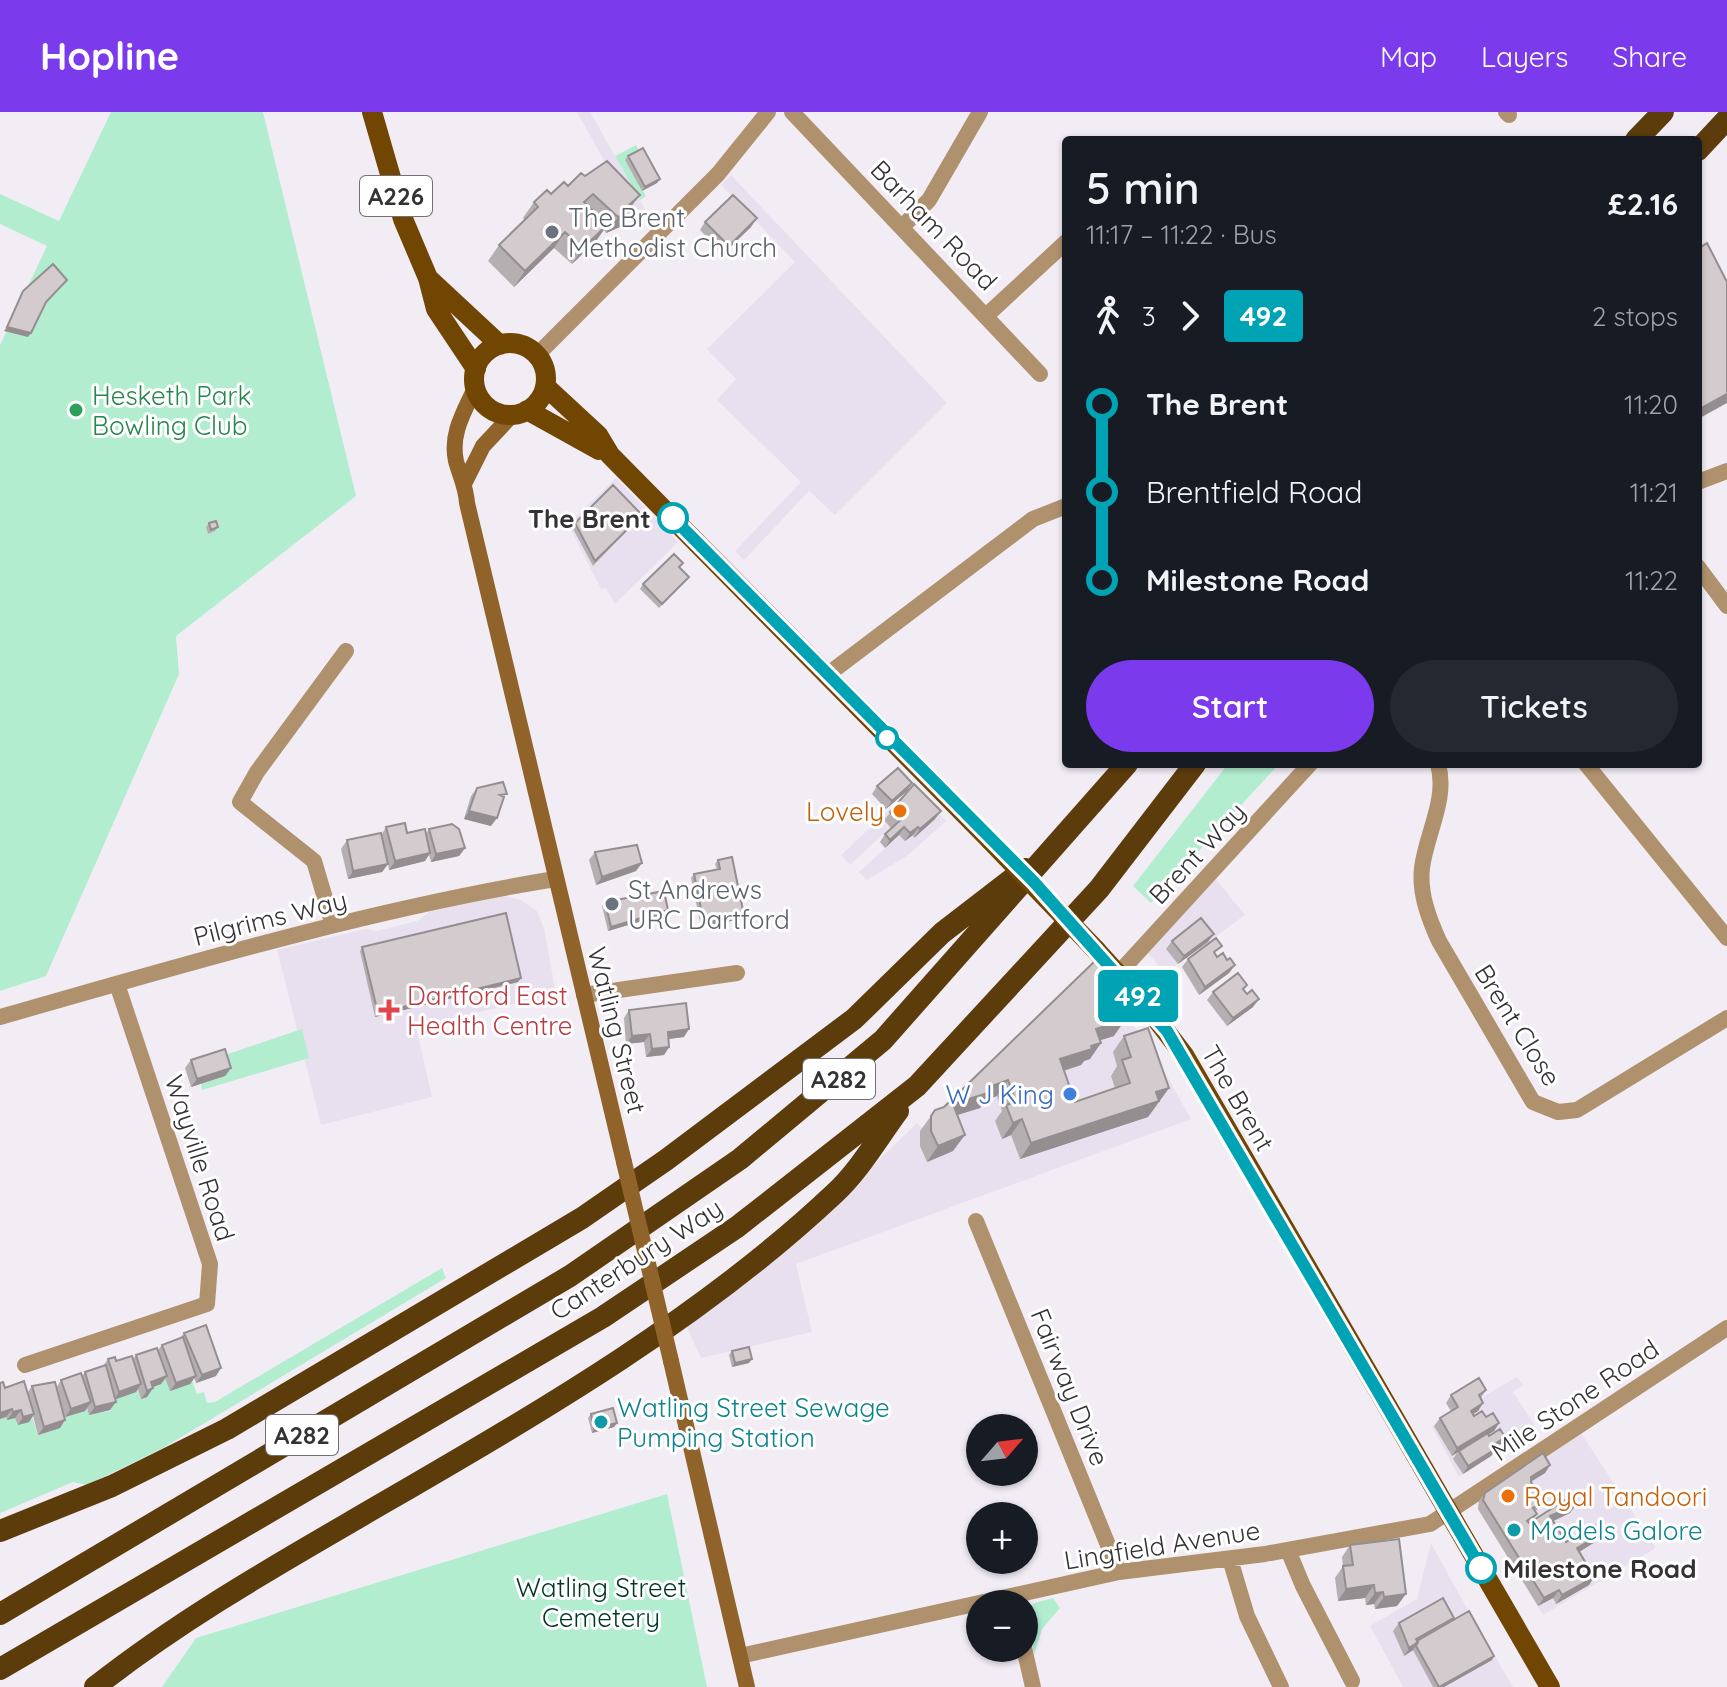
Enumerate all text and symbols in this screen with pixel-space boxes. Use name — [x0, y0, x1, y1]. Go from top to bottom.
text: Hopline — [40, 32, 179, 80]
text: Map — [1380, 39, 1437, 74]
text: Layers — [1481, 39, 1568, 74]
text: Share — [1612, 39, 1687, 74]
street label: Barham Road — [864, 153, 1004, 297]
text: 5 min — [1086, 160, 1200, 215]
road number: A226 — [360, 176, 432, 216]
text: £2.16 — [1608, 185, 1678, 223]
place label: The Brent Methodist Church — [568, 201, 777, 264]
text: 11:17 – 11:22 · Bus — [1086, 218, 1277, 251]
marker: The Brent Methodist Church — [543, 223, 561, 241]
icon: walk — [1086, 294, 1130, 338]
icon: forward — [1168, 294, 1212, 338]
text: 492 — [1240, 298, 1287, 333]
text: 3 — [1142, 300, 1156, 333]
text: 2 stops — [1592, 300, 1678, 333]
place label: Hesketh Park Bowling Club — [92, 379, 251, 442]
text: The Brent — [1146, 385, 1288, 423]
text: 11:20 — [1624, 388, 1678, 421]
marker: Hesketh Park Bowling Club — [67, 401, 85, 419]
text: Brentfield Road — [1146, 473, 1362, 511]
text: 11:21 — [1630, 476, 1678, 509]
place label: The Brent — [528, 502, 651, 535]
marker: The Brent — [658, 503, 688, 533]
text: Milestone Road — [1146, 561, 1369, 599]
text: 11:22 — [1625, 564, 1678, 597]
button: Start — [1086, 660, 1374, 752]
button: Tickets — [1390, 660, 1678, 752]
unlabelled marker — [876, 727, 898, 749]
place label: Lovely — [806, 795, 884, 828]
street label: Brent Way — [1141, 795, 1253, 911]
marker: Lovely — [891, 802, 909, 820]
place label: St Andrews URC Dartford — [628, 873, 790, 936]
street label: Pilgrims Way — [190, 883, 350, 953]
marker: St Andrews URC Dartford — [603, 895, 621, 913]
street label: Watling Street — [580, 943, 654, 1117]
street label: Brent Close — [1468, 958, 1568, 1092]
line badge: 492 — [1092, 970, 1184, 1022]
text: 492 — [1114, 978, 1162, 1013]
place label: Dartford East Health Centre — [407, 979, 573, 1042]
marker: Dartford East Health Centre — [378, 999, 400, 1021]
street label: The Brent — [1194, 1039, 1282, 1157]
road number: A282 — [803, 1059, 875, 1099]
street label: Wayville Road — [158, 1071, 242, 1245]
place label: W J King — [945, 1078, 1054, 1111]
marker: W J King — [1061, 1085, 1079, 1103]
street label: Canterbury Way — [544, 1191, 728, 1327]
street label: Fairway Drive — [1023, 1304, 1117, 1470]
street label: Mile Stone Road — [1485, 1332, 1665, 1468]
place label: Watling Street Sewage Pumping Station — [617, 1391, 890, 1454]
marker: Watling Street Sewage Pumping Station — [592, 1413, 610, 1431]
north arrow — [966, 1414, 1038, 1486]
map controls — [966, 1414, 1038, 1662]
road number: A282 — [266, 1415, 338, 1455]
place label: Royal Tandoori — [1524, 1480, 1707, 1513]
marker: Royal Tandoori — [1499, 1487, 1517, 1505]
button: + — [966, 1502, 1038, 1574]
street label: Lingfield Avenue — [1062, 1513, 1262, 1577]
place label: Models Galore — [1530, 1514, 1703, 1547]
marker: Models Galore — [1505, 1521, 1523, 1539]
place label: Milestone Road — [1503, 1552, 1697, 1585]
marker: Milestone Road — [1466, 1553, 1496, 1583]
park label: Watling Street Cemetery — [516, 1571, 686, 1634]
button: − — [966, 1590, 1038, 1662]

